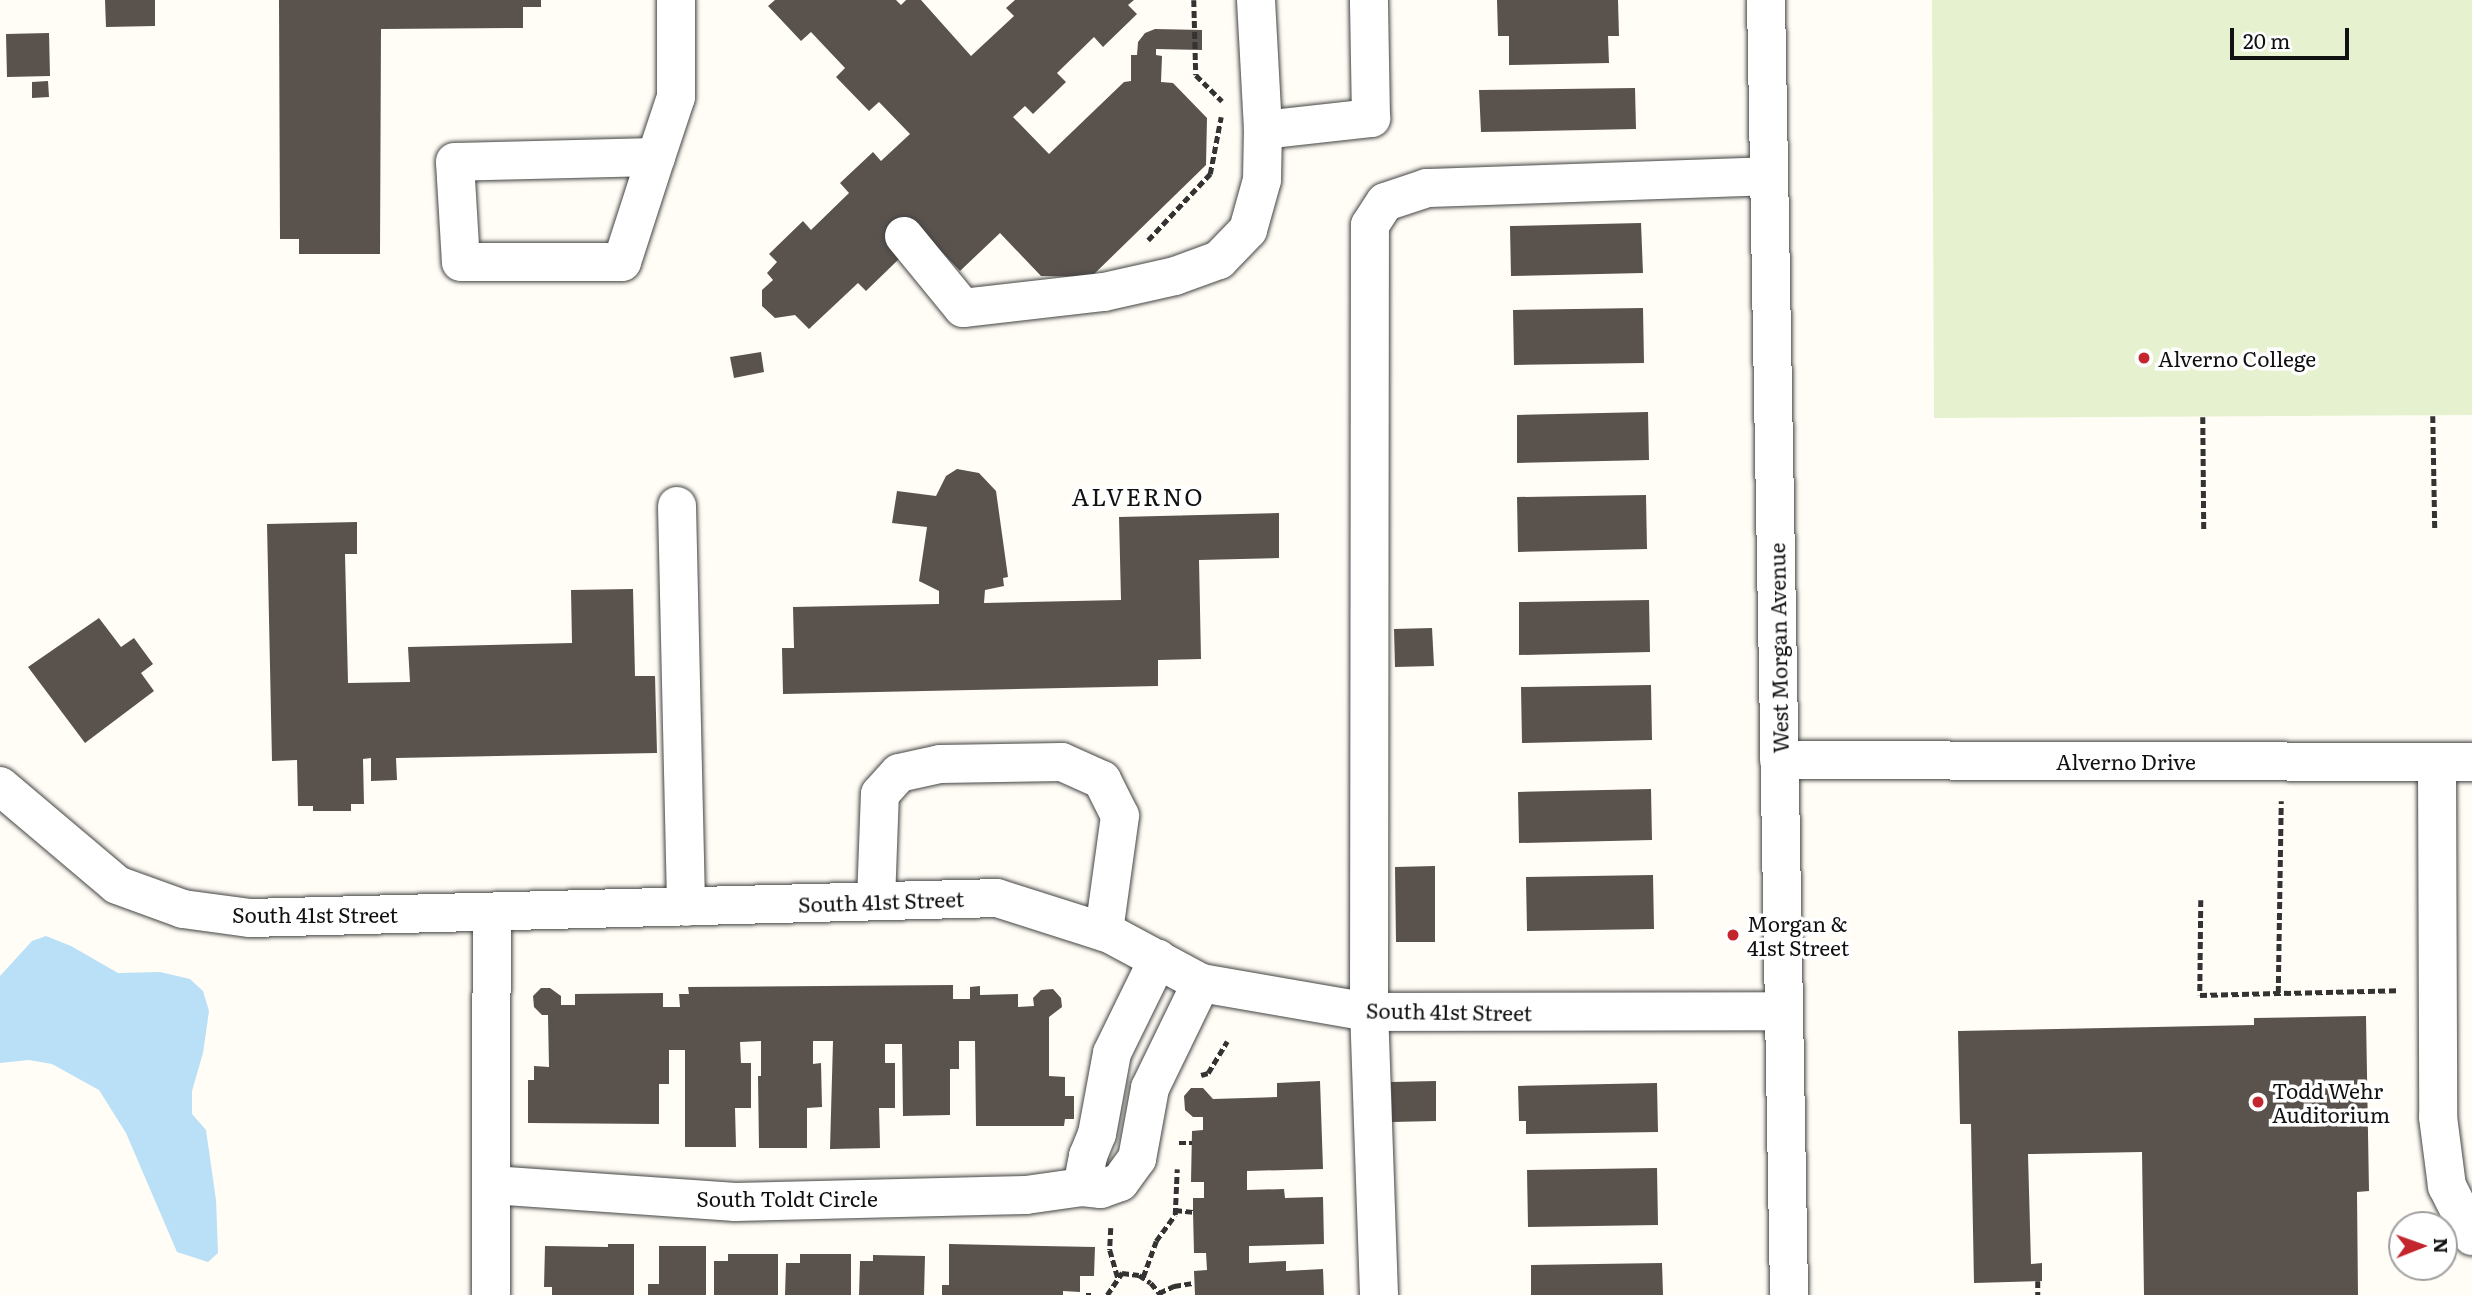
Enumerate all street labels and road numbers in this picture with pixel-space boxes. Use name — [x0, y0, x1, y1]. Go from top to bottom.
street label: West Morgan Avenue — [1764, 542, 1792, 754]
street label: Alverno Drive — [2056, 748, 2196, 774]
street label: South 41st Street — [798, 886, 964, 916]
street label: South 41st Street — [232, 901, 398, 927]
street label: South 41st Street — [1366, 997, 1532, 1025]
street label: South Toldt Circle — [696, 1185, 878, 1211]

